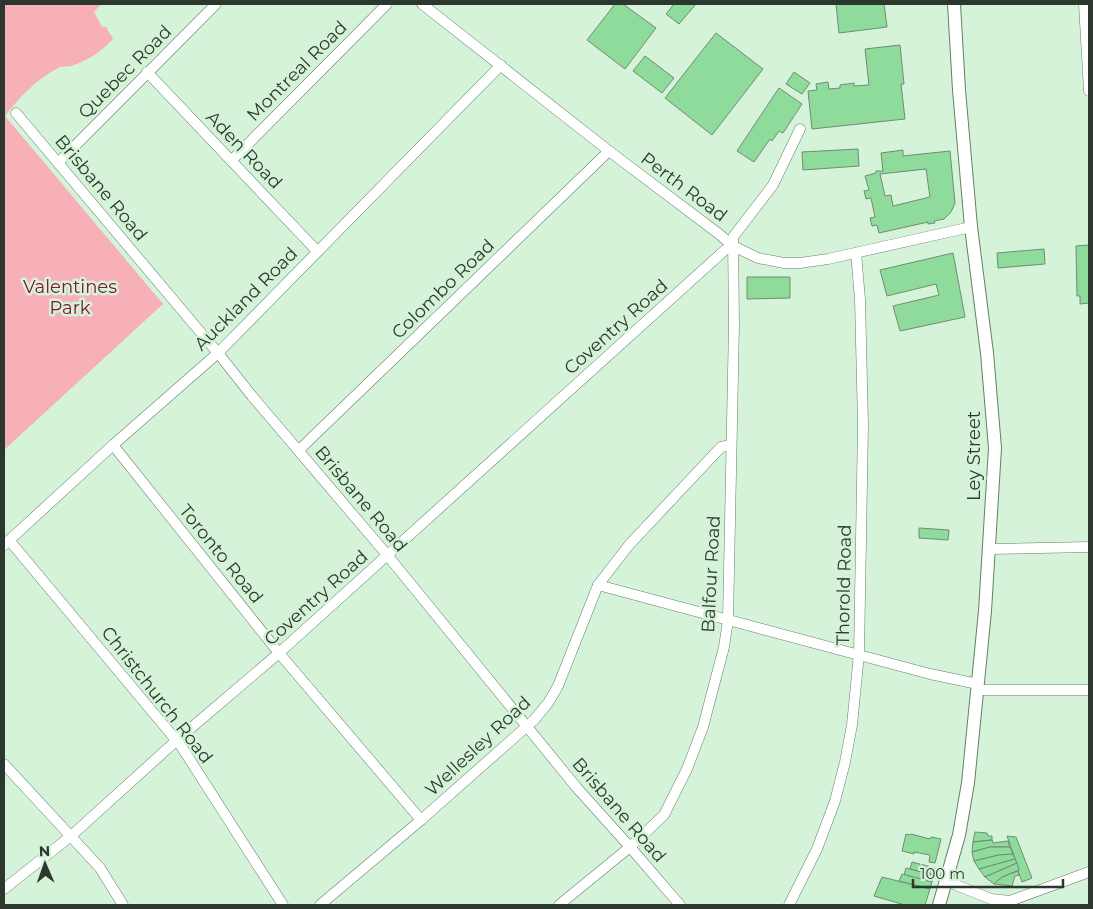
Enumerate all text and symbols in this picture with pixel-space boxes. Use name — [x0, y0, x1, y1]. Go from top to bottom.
street label: Montreal Road — [242, 16, 352, 126]
street label: Quebec Road — [74, 21, 176, 123]
street label: Aden Road — [201, 106, 287, 194]
street label: Brisbane Road — [50, 130, 152, 246]
street label: Perth Road — [637, 147, 731, 227]
street label: Colombo Road — [387, 234, 499, 344]
street label: Auckland Road — [190, 243, 302, 355]
street label: Coventry Road — [560, 275, 672, 379]
park label: Valentines Park — [23, 276, 117, 319]
street label: Ley Street — [963, 411, 985, 501]
street label: Brisbane Road — [310, 441, 412, 557]
street label: Toronto Road — [174, 500, 268, 608]
street label: Balfour Road — [697, 515, 725, 633]
street label: Thorold Road — [832, 524, 856, 646]
street label: Coventry Road — [260, 546, 372, 650]
street label: Christchurch Road — [97, 622, 217, 768]
street label: Wellesley Road — [421, 691, 535, 801]
street label: Brisbane Road — [567, 753, 671, 867]
north arrow — [20, 839, 70, 889]
text: N — [39, 842, 51, 860]
scale bar — [913, 856, 1063, 888]
text: 100 m — [920, 864, 965, 883]

